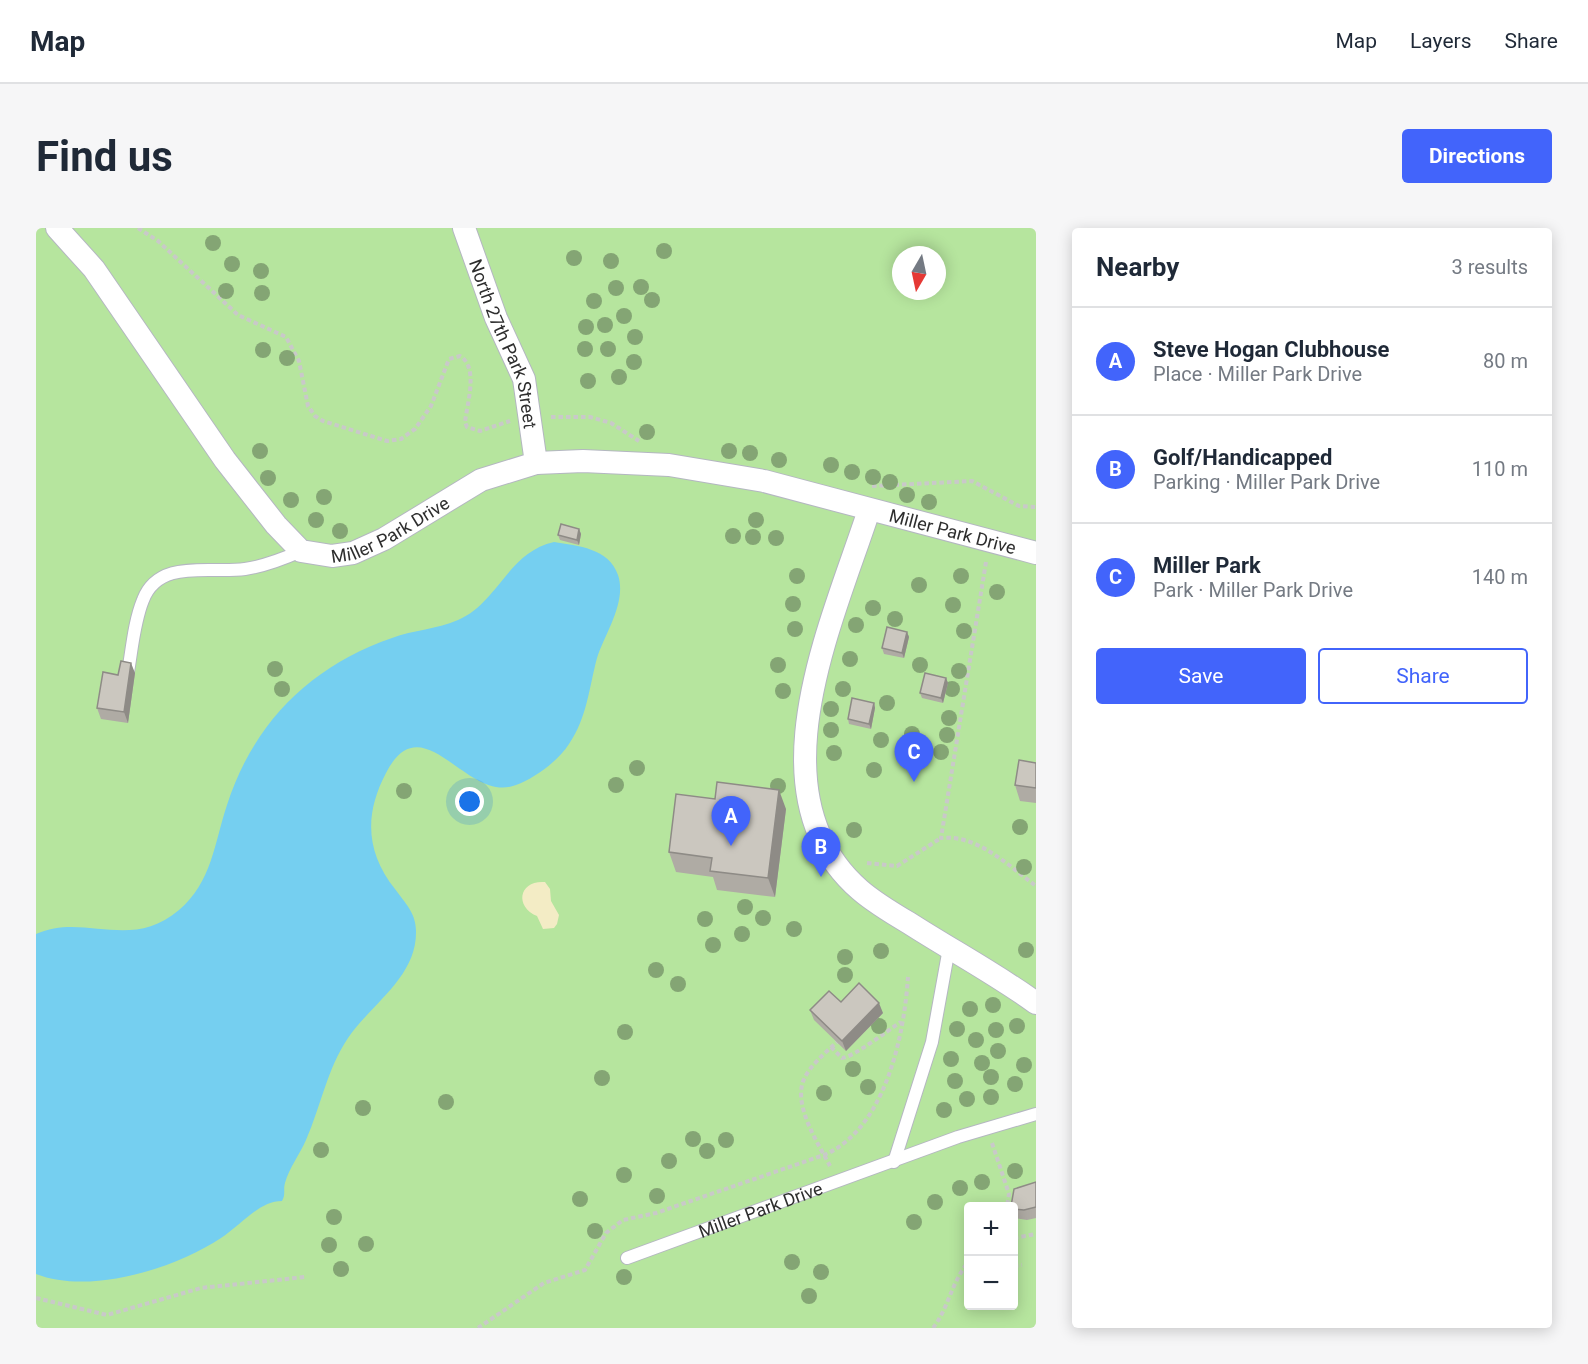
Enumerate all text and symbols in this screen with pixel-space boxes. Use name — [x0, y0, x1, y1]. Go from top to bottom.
text: Map — [30, 25, 85, 58]
text: Map — [1335, 29, 1377, 53]
text: Layers — [1410, 29, 1471, 53]
text: Share — [1504, 29, 1558, 53]
button: Directions — [1402, 129, 1552, 183]
text: Find us — [36, 132, 173, 181]
north arrow — [892, 246, 946, 300]
text: Nearby — [1096, 252, 1179, 282]
text: 3 results — [1452, 255, 1528, 279]
street label: North 27th Park Street — [465, 256, 541, 430]
text: Steve Hogan Clubhouse — [1153, 337, 1389, 362]
text: A — [1109, 349, 1122, 373]
text: 80 m — [1483, 349, 1528, 373]
text: Place · Miller Park Drive — [1153, 362, 1362, 386]
text: Golf/Handicapped — [1153, 445, 1332, 470]
text: B — [1109, 457, 1122, 481]
text: 110 m — [1472, 457, 1528, 481]
text: Parking · Miller Park Drive — [1153, 470, 1380, 494]
street label: Miller Park Drive — [329, 492, 453, 567]
street label: Miller Park Drive — [887, 504, 1018, 558]
text: Miller Park — [1153, 553, 1261, 578]
text: C — [1109, 565, 1122, 589]
text: 140 m — [1472, 565, 1528, 589]
text: Park · Miller Park Drive — [1153, 578, 1353, 602]
button: Save — [1096, 648, 1306, 704]
button: Share — [1318, 648, 1528, 704]
pin: C — [894, 732, 934, 782]
your location — [455, 787, 484, 816]
pin: A — [712, 796, 750, 846]
pin: B — [802, 828, 840, 877]
street label: Miller Park Drive — [696, 1177, 825, 1241]
map controls — [964, 1202, 1018, 1310]
button: + — [964, 1202, 1018, 1256]
button: − — [964, 1256, 1018, 1310]

